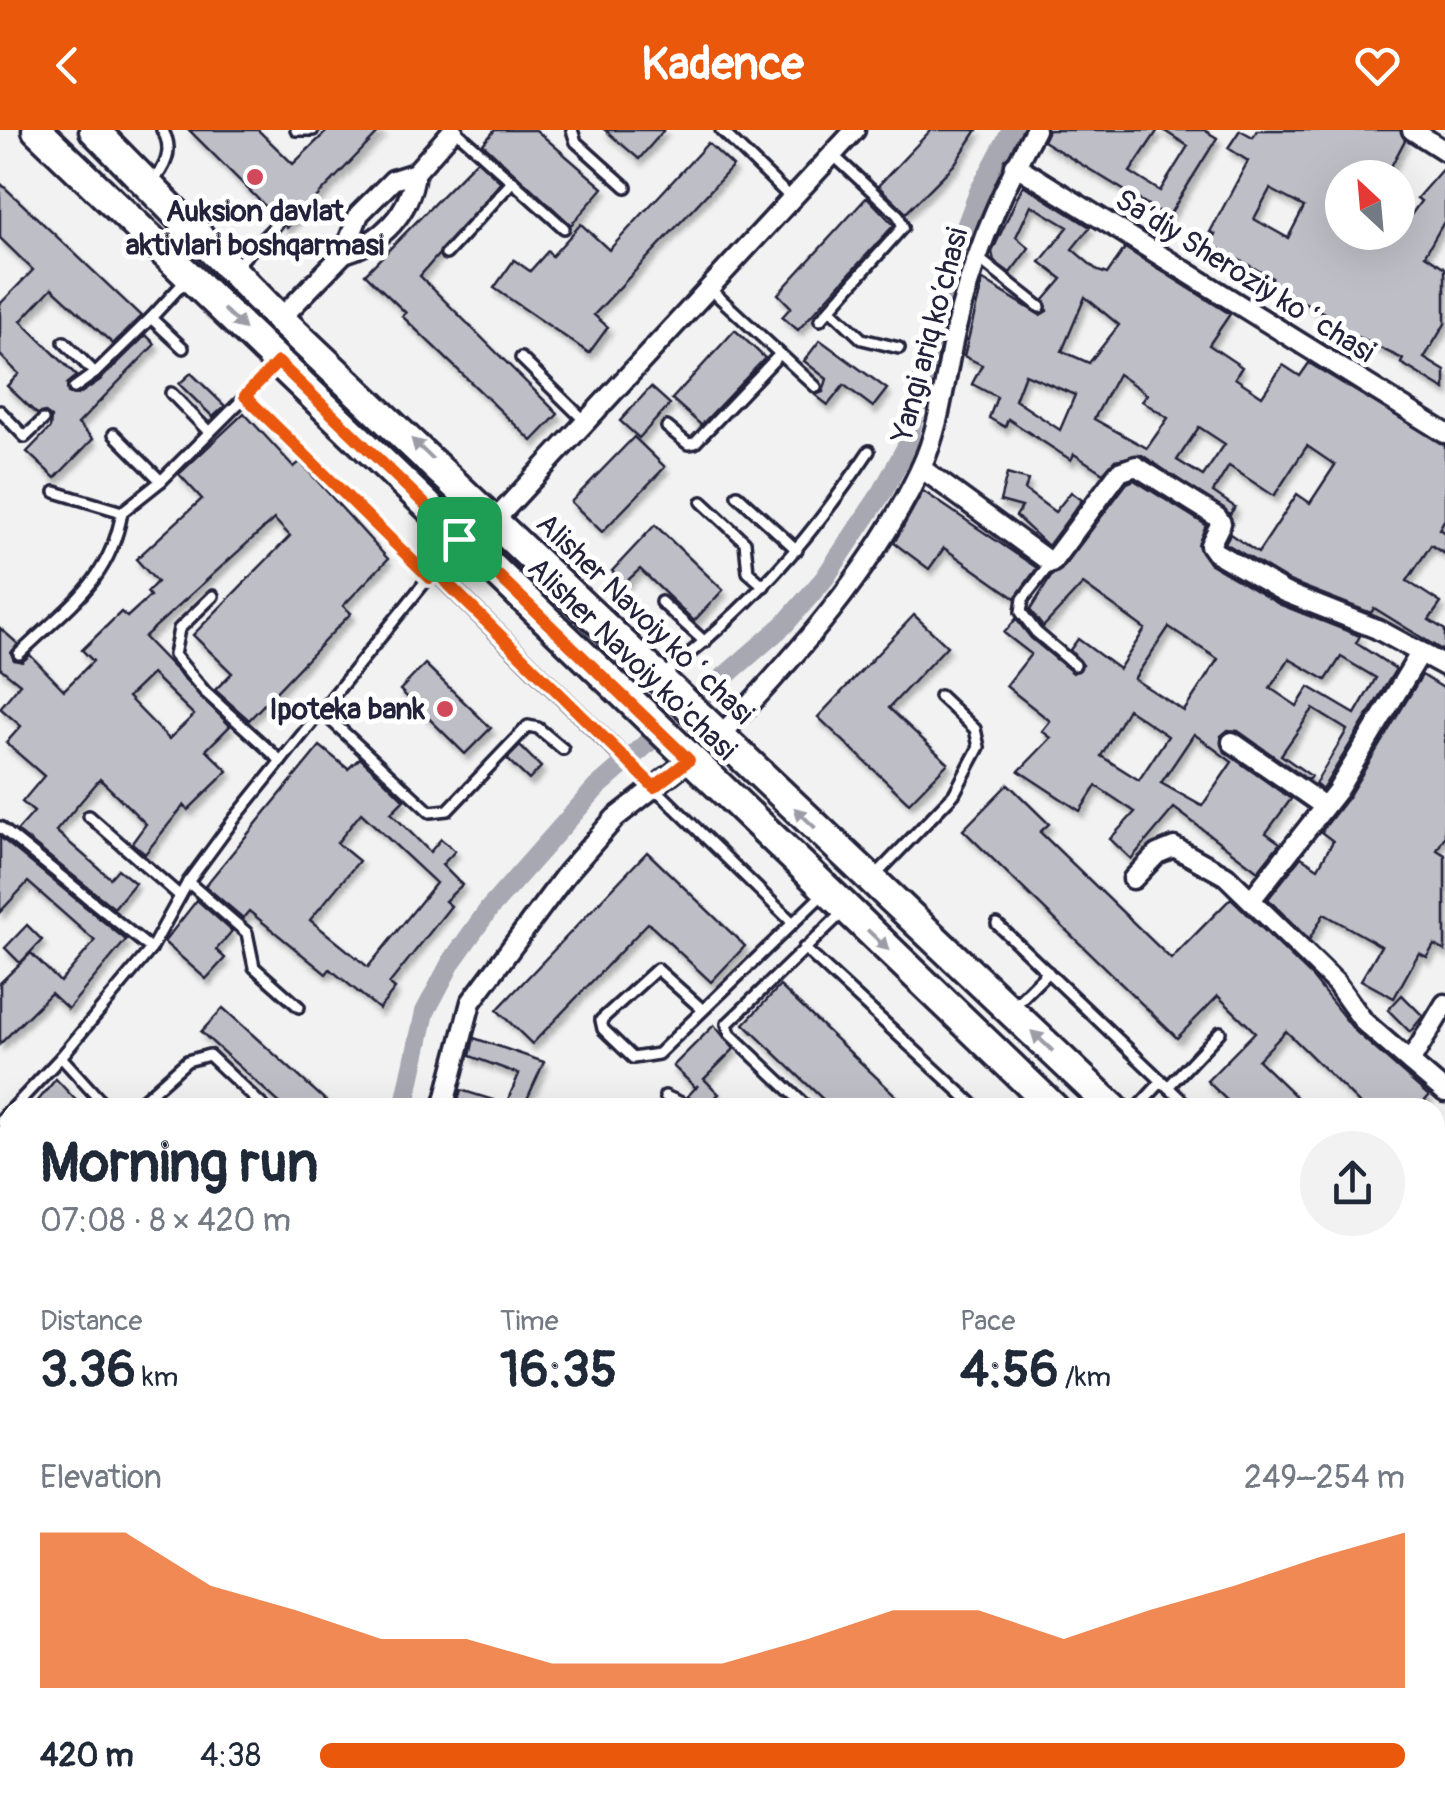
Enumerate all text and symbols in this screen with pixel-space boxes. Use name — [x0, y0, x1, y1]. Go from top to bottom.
text: Kadence — [641, 37, 804, 93]
icon: back — [40, 38, 95, 93]
icon: heart — [1350, 38, 1405, 93]
north arrow — [1325, 160, 1415, 250]
map controls — [1325, 160, 1415, 250]
marker: Auksion davlat aktivlari boshqarmasi — [244, 166, 266, 188]
street label: Saʼdiy Sheroziy koʻchasi — [1108, 181, 1382, 371]
place label: Auksion davlat aktivlari boshqarmasi — [126, 193, 384, 264]
street label: Yangi ariq ko‘chasi — [883, 224, 976, 447]
one-way arrow — [221, 307, 245, 330]
one-way arrow — [410, 438, 434, 461]
pin — [417, 497, 502, 582]
street label: Alisher Navoiy koʻchasi — [528, 505, 762, 733]
icon: arrive — [432, 512, 487, 567]
street label: Alisher Navoiy ko'chasi — [520, 550, 744, 768]
place label: Ipoteka bank — [269, 691, 425, 728]
marker: Ipoteka bank — [434, 698, 456, 720]
one-way arrow — [793, 807, 817, 830]
one-way arrow — [866, 928, 890, 951]
one-way arrow — [1030, 1030, 1054, 1053]
text: Morning run — [40, 1129, 318, 1198]
button: share — [1300, 1131, 1405, 1236]
text: 07:08 · 8 × 420 m — [40, 1201, 291, 1241]
text: Distance — [40, 1304, 142, 1339]
text: Time — [500, 1304, 559, 1339]
text: Pace — [960, 1304, 1015, 1339]
text: 3.36 — [40, 1339, 136, 1402]
text: 16:35 — [500, 1339, 617, 1402]
text: 4:56 — [960, 1339, 1059, 1402]
text: km — [136, 1360, 178, 1395]
text: /km — [1059, 1360, 1111, 1395]
text: Elevation — [40, 1458, 162, 1498]
text: 249–254 m — [1244, 1458, 1405, 1498]
text: 420 m — [40, 1736, 134, 1776]
text: 4:38 — [200, 1736, 261, 1776]

